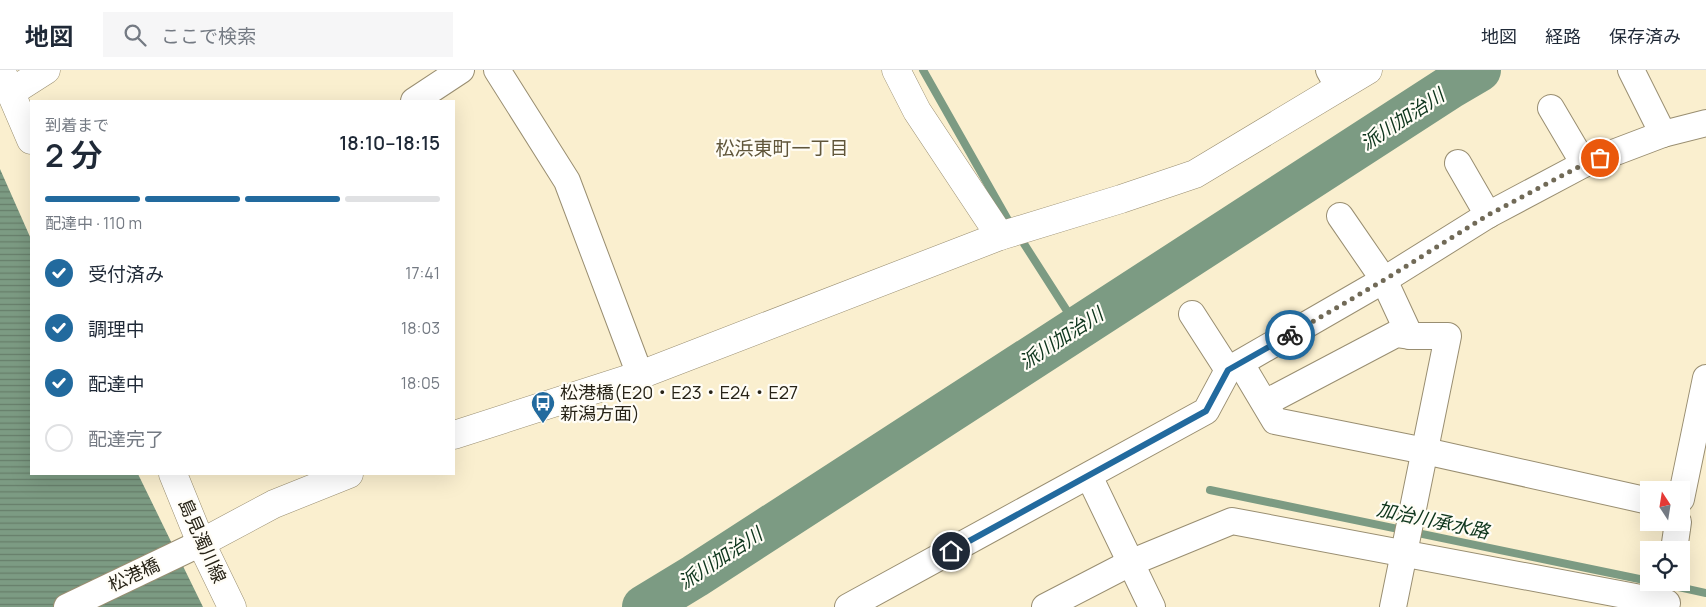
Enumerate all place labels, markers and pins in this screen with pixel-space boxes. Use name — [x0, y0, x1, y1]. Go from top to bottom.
pin — [1579, 137, 1621, 179]
place label: 松港橋(E20・E23・E24・E27 新潟方面) — [560, 380, 798, 425]
bus stop icon: 松港橋(E20・E23・E24・E27 新潟方面) — [530, 390, 556, 424]
pin — [930, 530, 972, 572]

